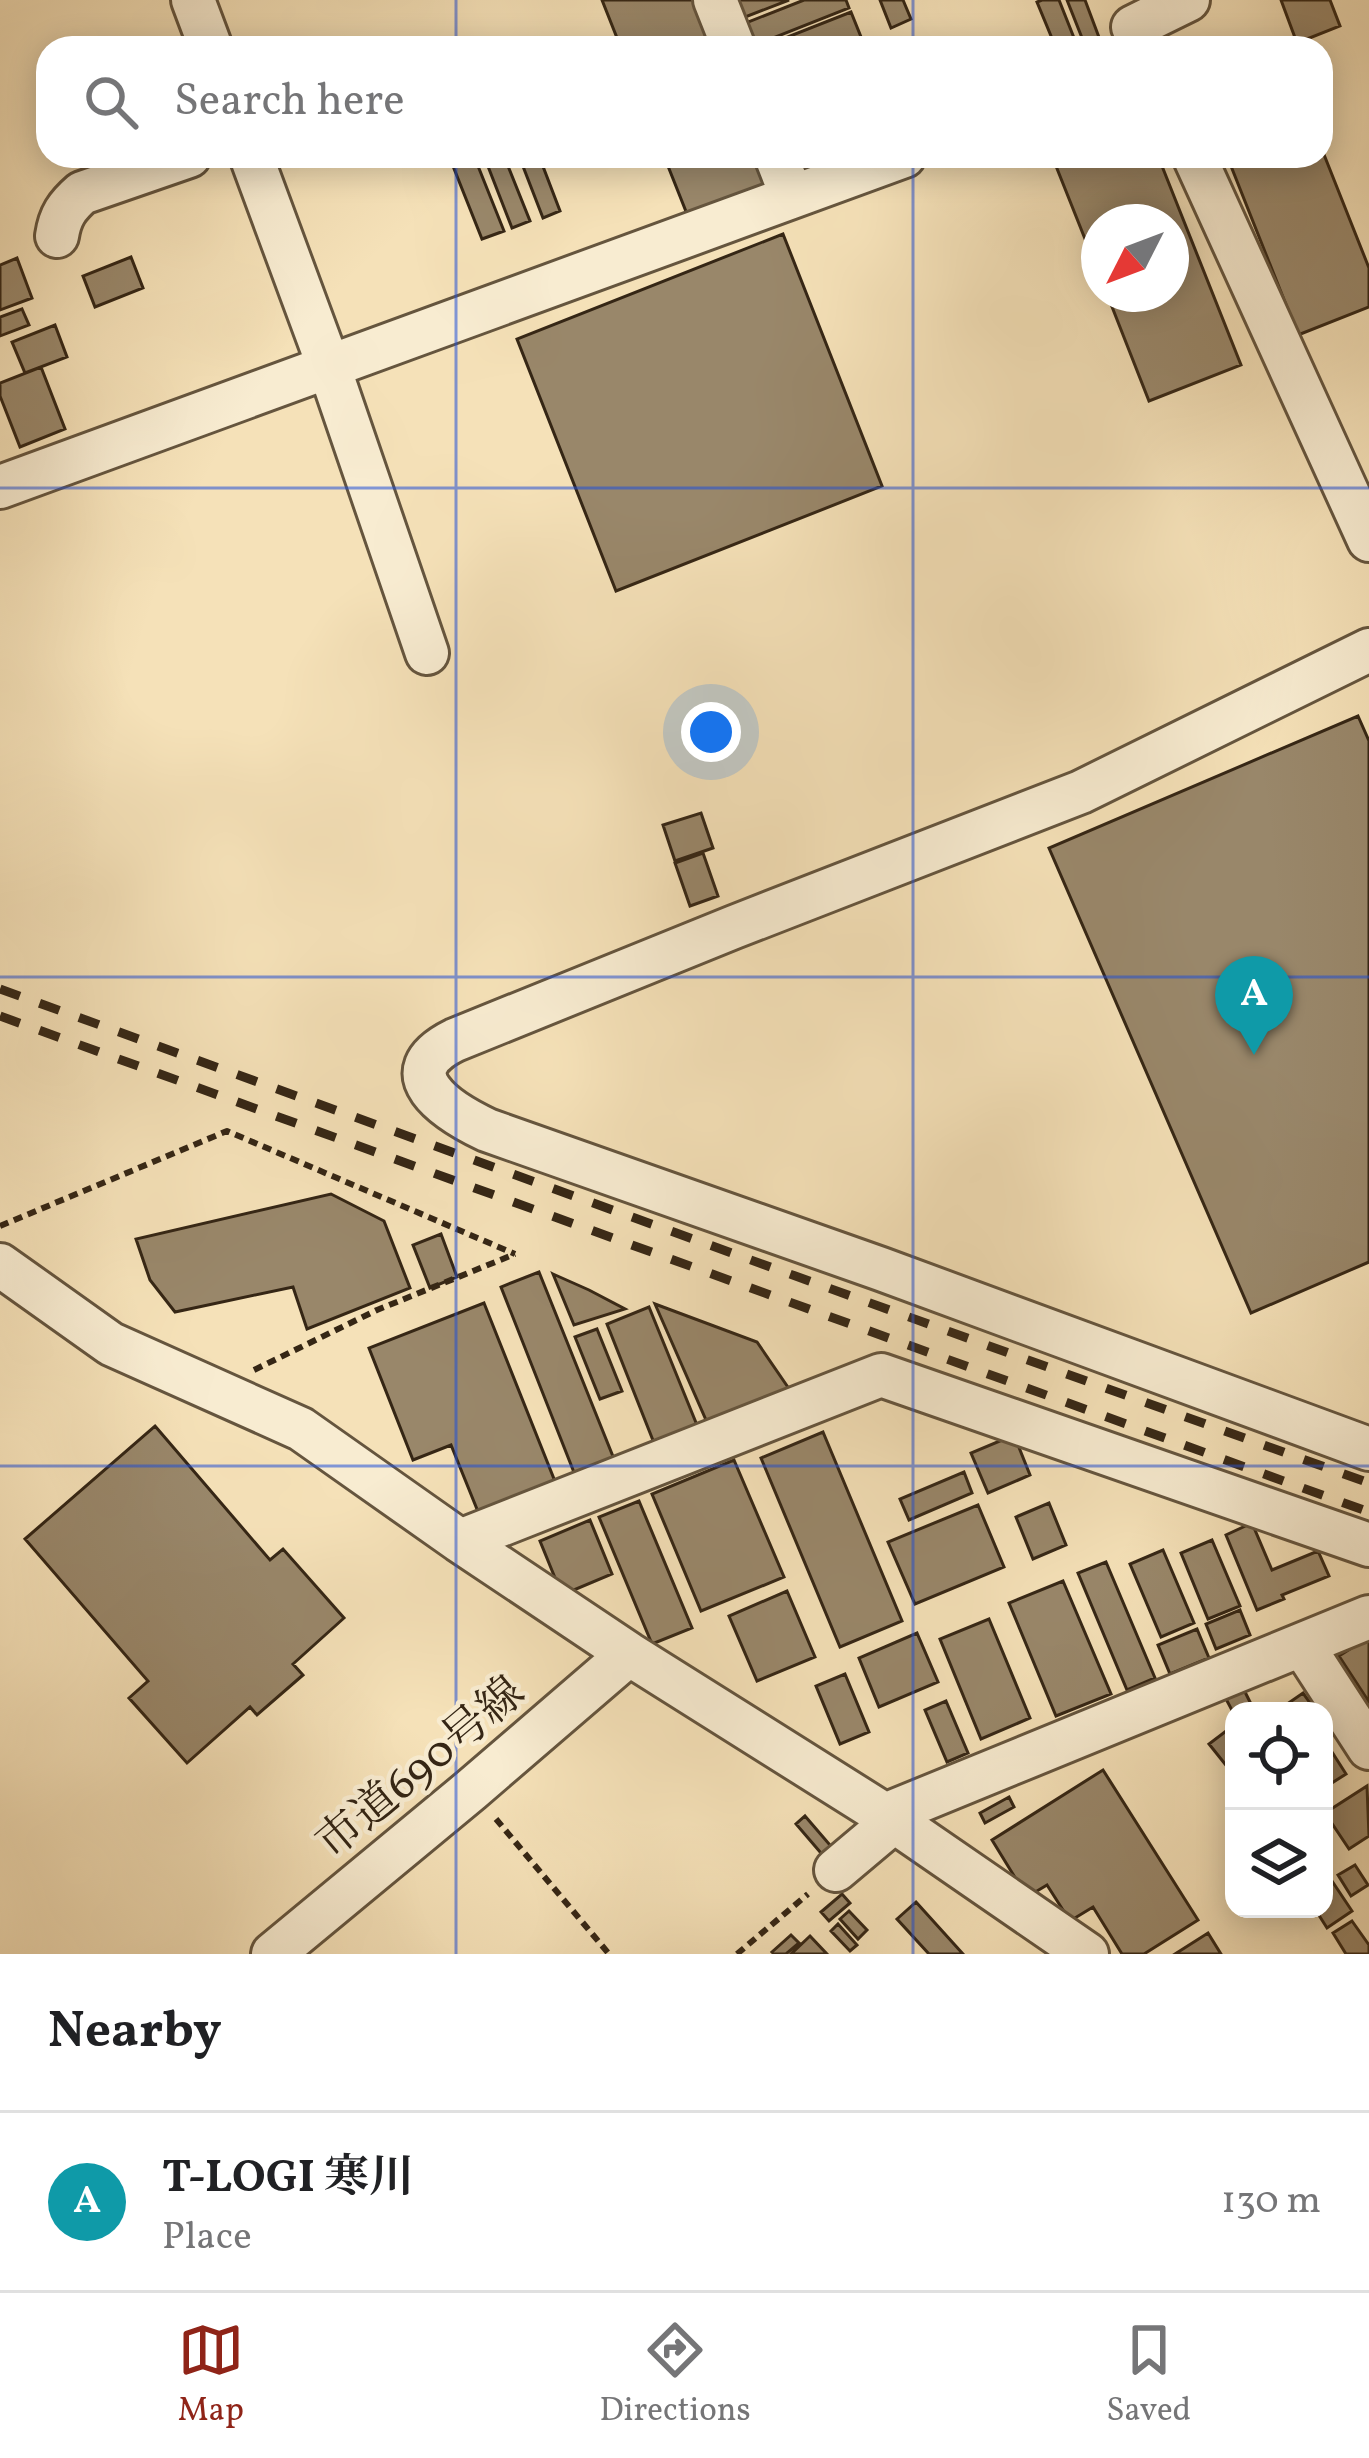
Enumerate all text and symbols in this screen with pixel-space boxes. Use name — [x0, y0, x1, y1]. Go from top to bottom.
search box — [36, 36, 1333, 168]
icon: search — [78, 69, 144, 135]
text: Search here — [174, 71, 405, 134]
north arrow — [1081, 204, 1189, 312]
your location — [681, 702, 741, 762]
pin: A — [1215, 956, 1293, 1055]
street label: 市道690号線 — [304, 1664, 539, 1875]
map controls — [1225, 1702, 1333, 1918]
button: locate — [1225, 1702, 1333, 1810]
button: layers — [1225, 1810, 1333, 1918]
text: Nearby — [48, 1997, 222, 2068]
text: T-LOGI 寒川 — [162, 2148, 414, 2211]
text: A — [73, 2175, 101, 2229]
text: 130 m — [1221, 2175, 1321, 2229]
text: Place — [162, 2211, 252, 2265]
tab: Map — [178, 2317, 244, 2435]
tab: Directions — [599, 2317, 751, 2435]
tab: Saved — [1106, 2317, 1191, 2435]

